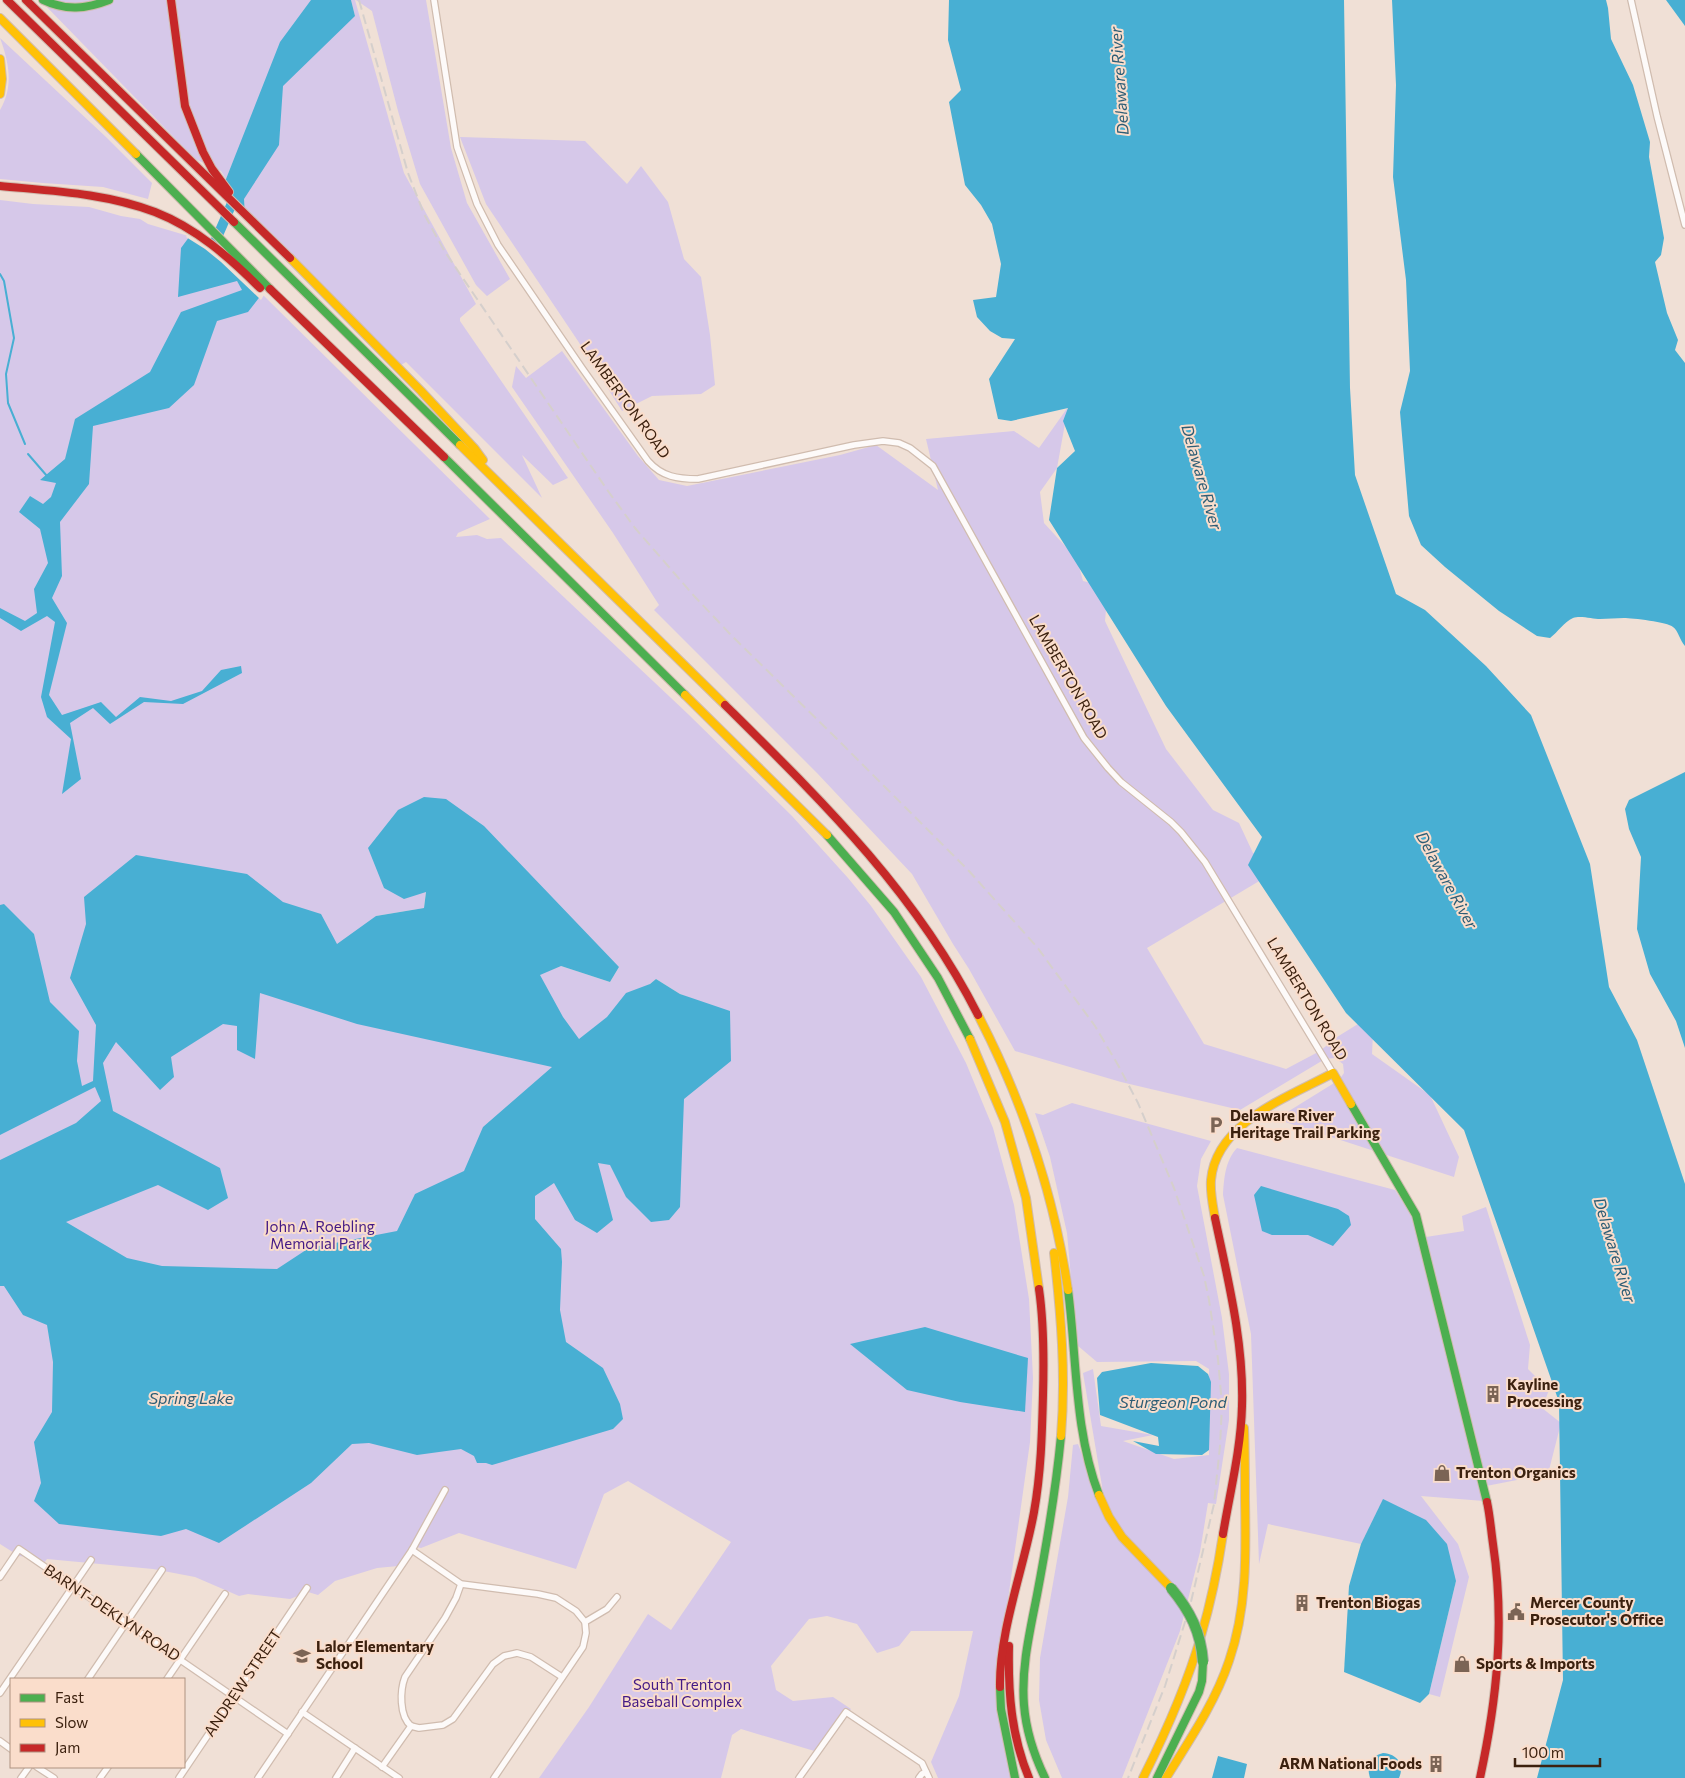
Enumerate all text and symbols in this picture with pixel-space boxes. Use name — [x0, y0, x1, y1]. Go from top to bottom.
water label: Delaware River — [1105, 26, 1132, 136]
street label: LAMBERTON ROAD — [577, 337, 674, 461]
water label: Delaware River — [1178, 422, 1227, 532]
street label: LAMBERTON ROAD — [1026, 611, 1112, 742]
water label: Delaware River — [1413, 828, 1482, 932]
street label: LAMBERTON ROAD — [1264, 934, 1352, 1063]
place label: Delaware River Heritage Trail Parking — [1230, 1106, 1380, 1141]
parking icon: Delaware River Heritage Trail Parking — [1206, 1115, 1226, 1135]
water label: Delaware River — [1591, 1195, 1641, 1305]
park label: John A. Roebling Memorial Park — [265, 1217, 375, 1252]
place label: Kayline Processing — [1507, 1375, 1582, 1410]
building icon: Kayline Processing — [1483, 1384, 1503, 1404]
water label: Spring Lake — [149, 1388, 234, 1407]
water label: Sturgeon Pond — [1119, 1392, 1228, 1411]
shop icon: Trenton Organics — [1432, 1463, 1452, 1483]
place label: Trenton Organics — [1456, 1463, 1576, 1481]
street label: BARNT-DEKLYN ROAD — [41, 1560, 184, 1664]
building icon: Trenton Biogas — [1292, 1593, 1312, 1613]
place label: Trenton Biogas — [1316, 1593, 1420, 1611]
place label: Mercer County Prosecutor's Office — [1530, 1593, 1663, 1628]
public building icon: Mercer County Prosecutor's Office — [1506, 1602, 1526, 1622]
street label: ANDREW STREET — [200, 1625, 285, 1740]
place label: Lalor Elementary School — [316, 1637, 435, 1672]
school or university icon: Lalor Elementary School — [292, 1646, 312, 1666]
shop icon: Sports & Imports — [1452, 1654, 1472, 1674]
place label: Sports & Imports — [1476, 1654, 1595, 1672]
park label: South Trenton Baseball Complex — [622, 1675, 742, 1710]
legend — [10, 1678, 185, 1768]
text: Fast — [55, 1688, 84, 1706]
text: Slow — [55, 1713, 88, 1731]
scale bar — [1515, 1736, 1600, 1768]
text: Jam — [55, 1738, 80, 1756]
text: 100 m — [1522, 1743, 1564, 1761]
place label: ARM National Foods — [1279, 1754, 1422, 1772]
building icon: ARM National Foods — [1426, 1754, 1446, 1774]

